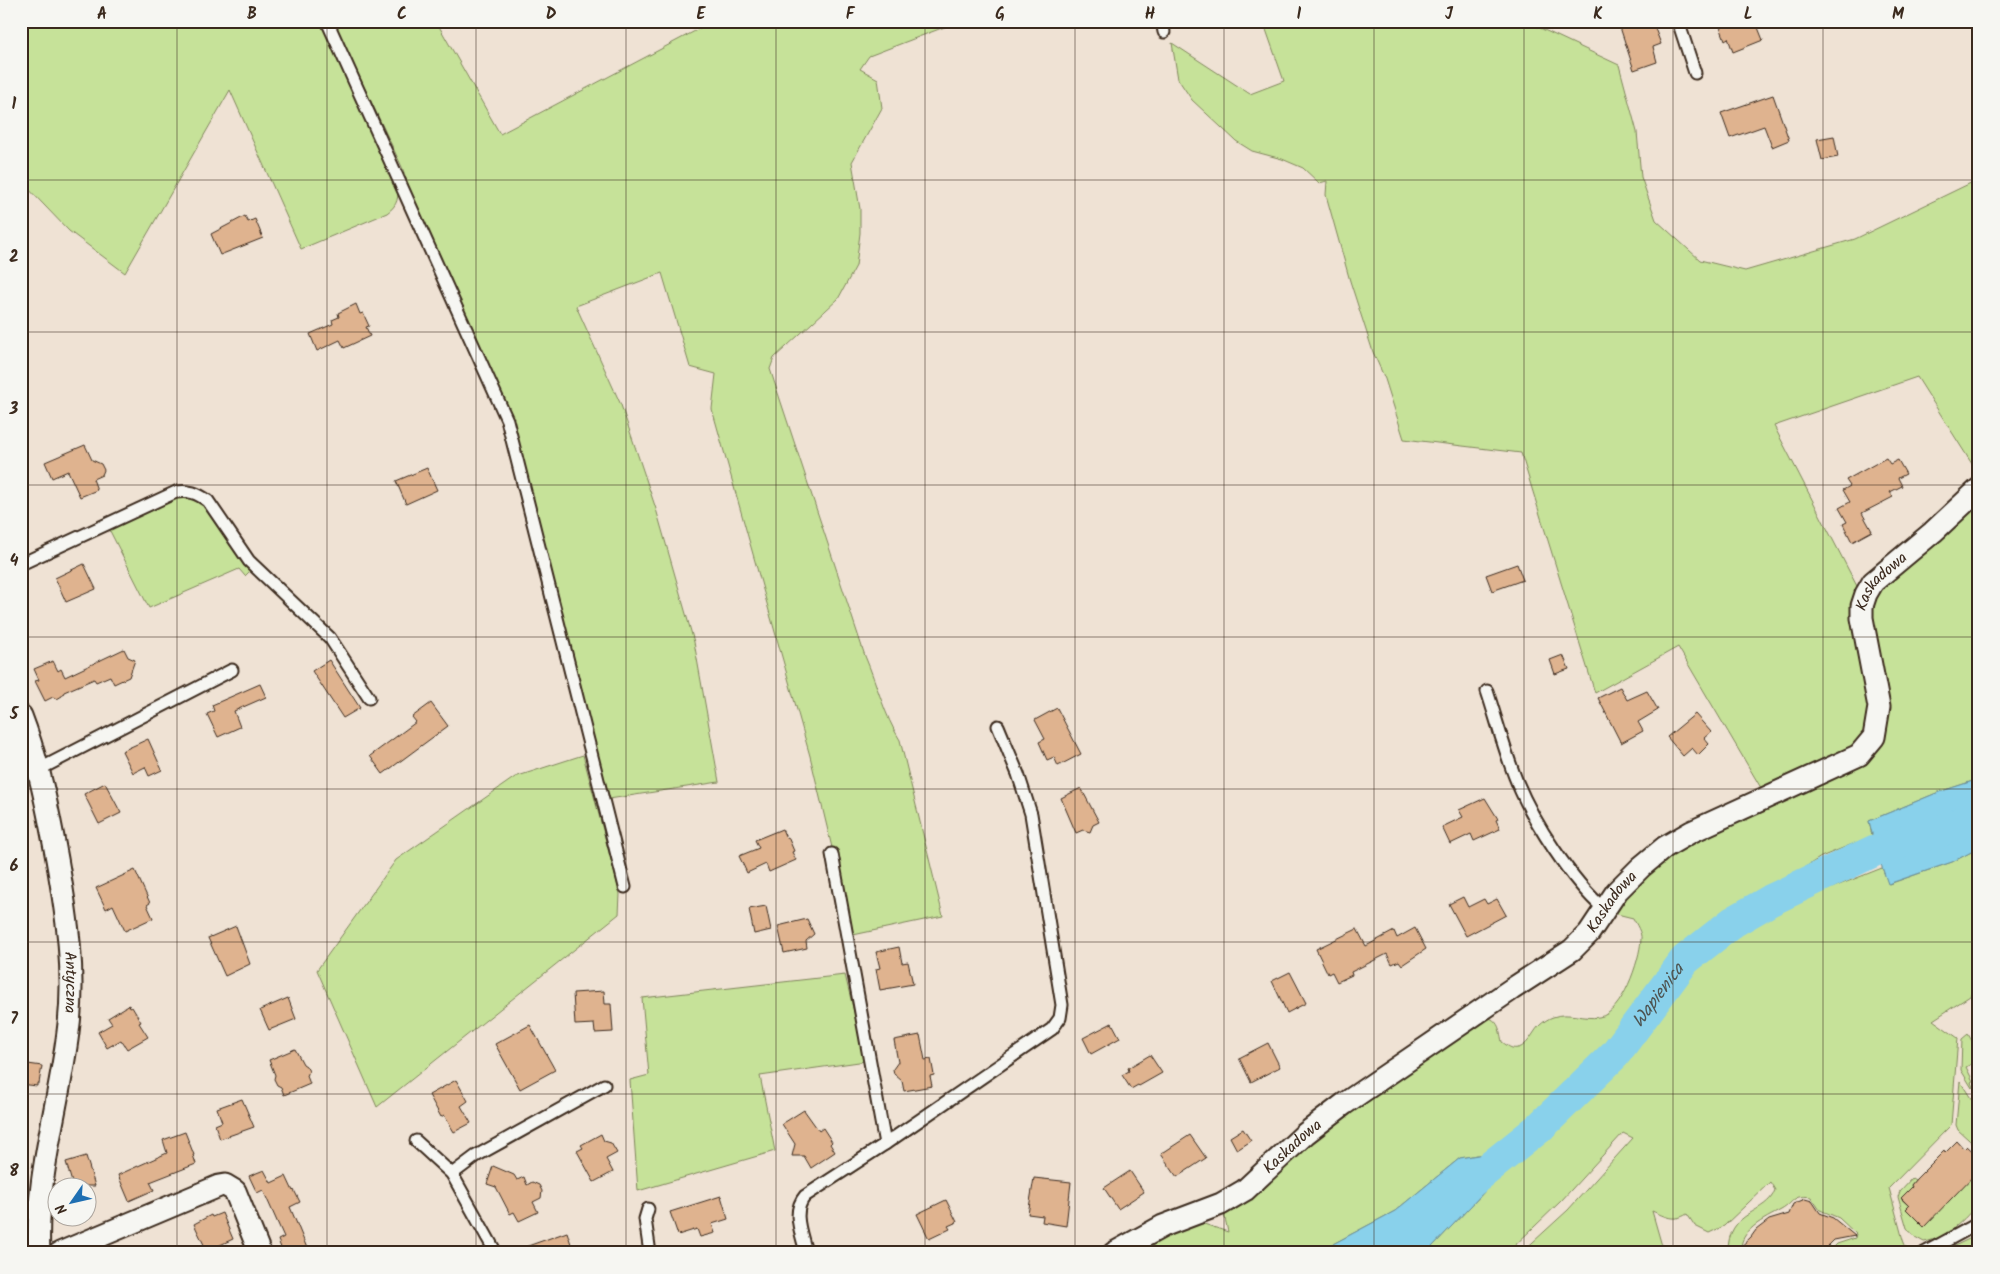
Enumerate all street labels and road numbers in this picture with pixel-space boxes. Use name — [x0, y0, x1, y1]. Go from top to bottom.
street label: Kaskadowa — [1849, 546, 1913, 614]
street label: Kaskadowa — [1580, 865, 1643, 938]
street label: Antyczna — [57, 950, 84, 1014]
street label: Kaskadowa — [1257, 1113, 1327, 1180]

